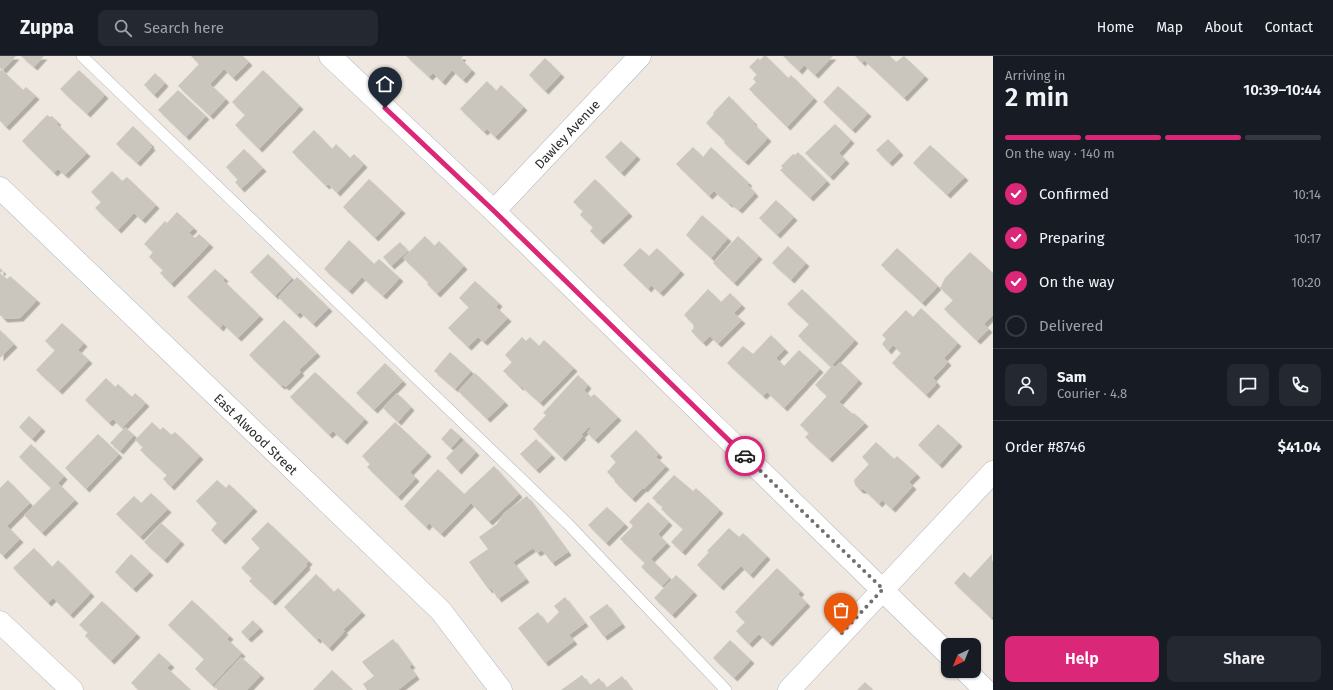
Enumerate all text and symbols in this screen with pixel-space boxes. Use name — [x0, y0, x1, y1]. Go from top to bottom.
search box — [98, 10, 378, 46]
text: Zuppa — [20, 16, 74, 39]
icon: search — [112, 17, 134, 39]
text: Search here — [144, 19, 224, 37]
text: Home — [1097, 19, 1134, 36]
text: Map — [1156, 19, 1183, 36]
text: About — [1205, 19, 1243, 36]
text: Contact — [1265, 19, 1313, 36]
pin — [368, 67, 402, 108]
text: Arriving in — [1005, 68, 1065, 83]
icon: home — [374, 73, 396, 95]
text: 10:39–10:44 — [1243, 81, 1321, 99]
text: 2 min — [1005, 82, 1069, 113]
street label: Dawley Avenue — [532, 97, 603, 172]
text: On the way · 140 m — [1005, 146, 1115, 161]
icon: check — [1005, 183, 1027, 205]
text: Confirmed — [1039, 185, 1109, 203]
text: 10:14 — [1293, 187, 1321, 202]
icon: check — [1005, 227, 1027, 249]
text: Preparing — [1039, 229, 1104, 247]
text: 10:17 — [1294, 231, 1321, 246]
icon: check — [1005, 271, 1027, 293]
text: On the way — [1039, 273, 1114, 291]
text: 10:20 — [1291, 275, 1321, 290]
text: Delivered — [1039, 317, 1103, 335]
button: person — [1005, 364, 1047, 406]
button: chat — [1227, 364, 1269, 406]
button: phone — [1279, 364, 1321, 406]
text: Sam — [1057, 368, 1086, 386]
text: Courier · 4.8 — [1057, 386, 1127, 401]
street label: East Alwood Street — [211, 391, 301, 478]
courier — [725, 436, 765, 476]
text: Order #8746 — [1005, 438, 1085, 456]
text: $41.04 — [1278, 438, 1321, 456]
icon: car — [734, 445, 756, 467]
pin — [824, 593, 858, 634]
icon: bag — [830, 599, 852, 621]
button: Help — [1005, 636, 1159, 682]
button: Share — [1167, 636, 1321, 682]
north arrow — [941, 638, 981, 678]
map controls — [941, 638, 981, 678]

